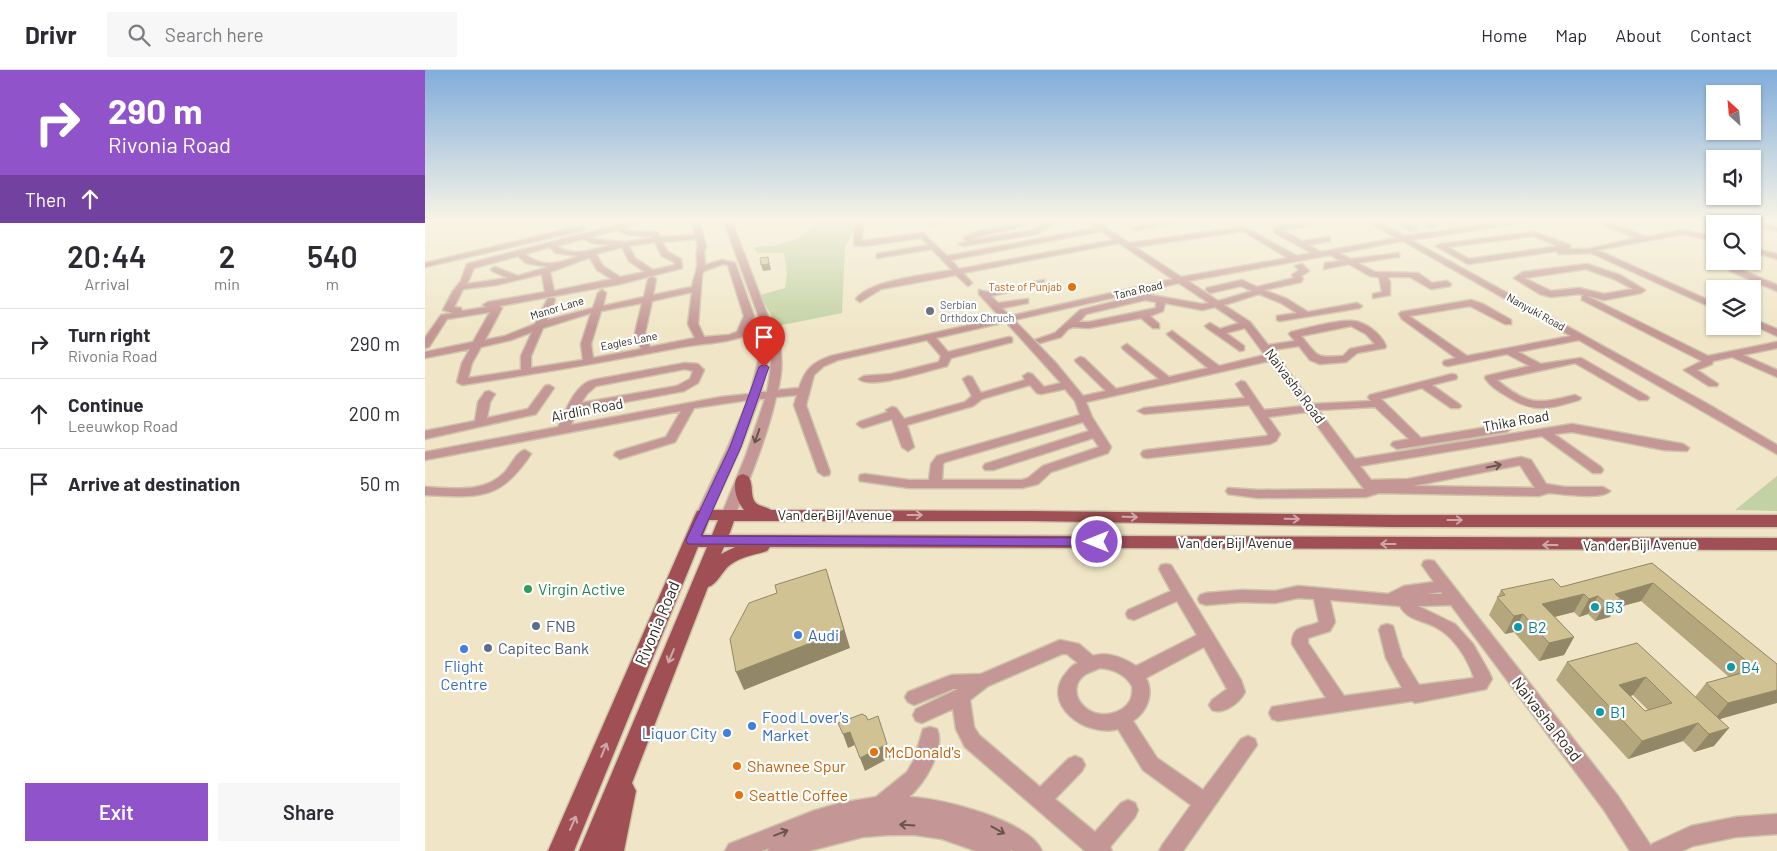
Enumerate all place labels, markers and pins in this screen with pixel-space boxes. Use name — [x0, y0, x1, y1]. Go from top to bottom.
place label: Taste of Punjab — [988, 280, 1062, 293]
marker: Taste of Punjab — [1066, 281, 1078, 293]
place label: Serbian Orthdox Chruch — [940, 298, 1014, 324]
marker: Serbian Orthdox Chruch — [924, 305, 936, 317]
pin — [743, 316, 785, 367]
place label: Virgin Active — [538, 579, 625, 598]
marker: Virgin Active — [522, 583, 534, 595]
place label: B3 — [1605, 597, 1623, 616]
marker: B3 — [1589, 601, 1601, 613]
place label: FNB — [546, 616, 576, 635]
place label: B2 — [1528, 617, 1547, 636]
marker: FNB — [530, 620, 542, 632]
marker: B2 — [1512, 621, 1524, 633]
place label: Audi — [808, 625, 839, 644]
marker: Audi — [792, 629, 804, 641]
place label: Capitec Bank — [498, 638, 589, 657]
marker: Capitec Bank — [482, 642, 494, 654]
marker: Flight Centre — [458, 643, 470, 655]
place label: Flight Centre — [441, 656, 487, 693]
place label: B4 — [1741, 657, 1760, 676]
marker: B4 — [1725, 661, 1737, 673]
place label: B1 — [1610, 702, 1626, 721]
marker: B1 — [1594, 706, 1606, 718]
place label: Food Lover's Market — [762, 707, 849, 744]
marker: Food Lover's Market — [746, 720, 758, 732]
place label: Liquor City — [642, 723, 718, 742]
marker: Liquor City — [721, 727, 733, 739]
place label: McDonald's — [884, 742, 961, 761]
marker: McDonald's — [868, 746, 880, 758]
place label: Shawnee Spur — [747, 756, 846, 775]
marker: Shawnee Spur — [731, 760, 743, 772]
place label: Seattle Coffee — [749, 785, 848, 804]
marker: Seattle Coffee — [733, 789, 745, 801]

